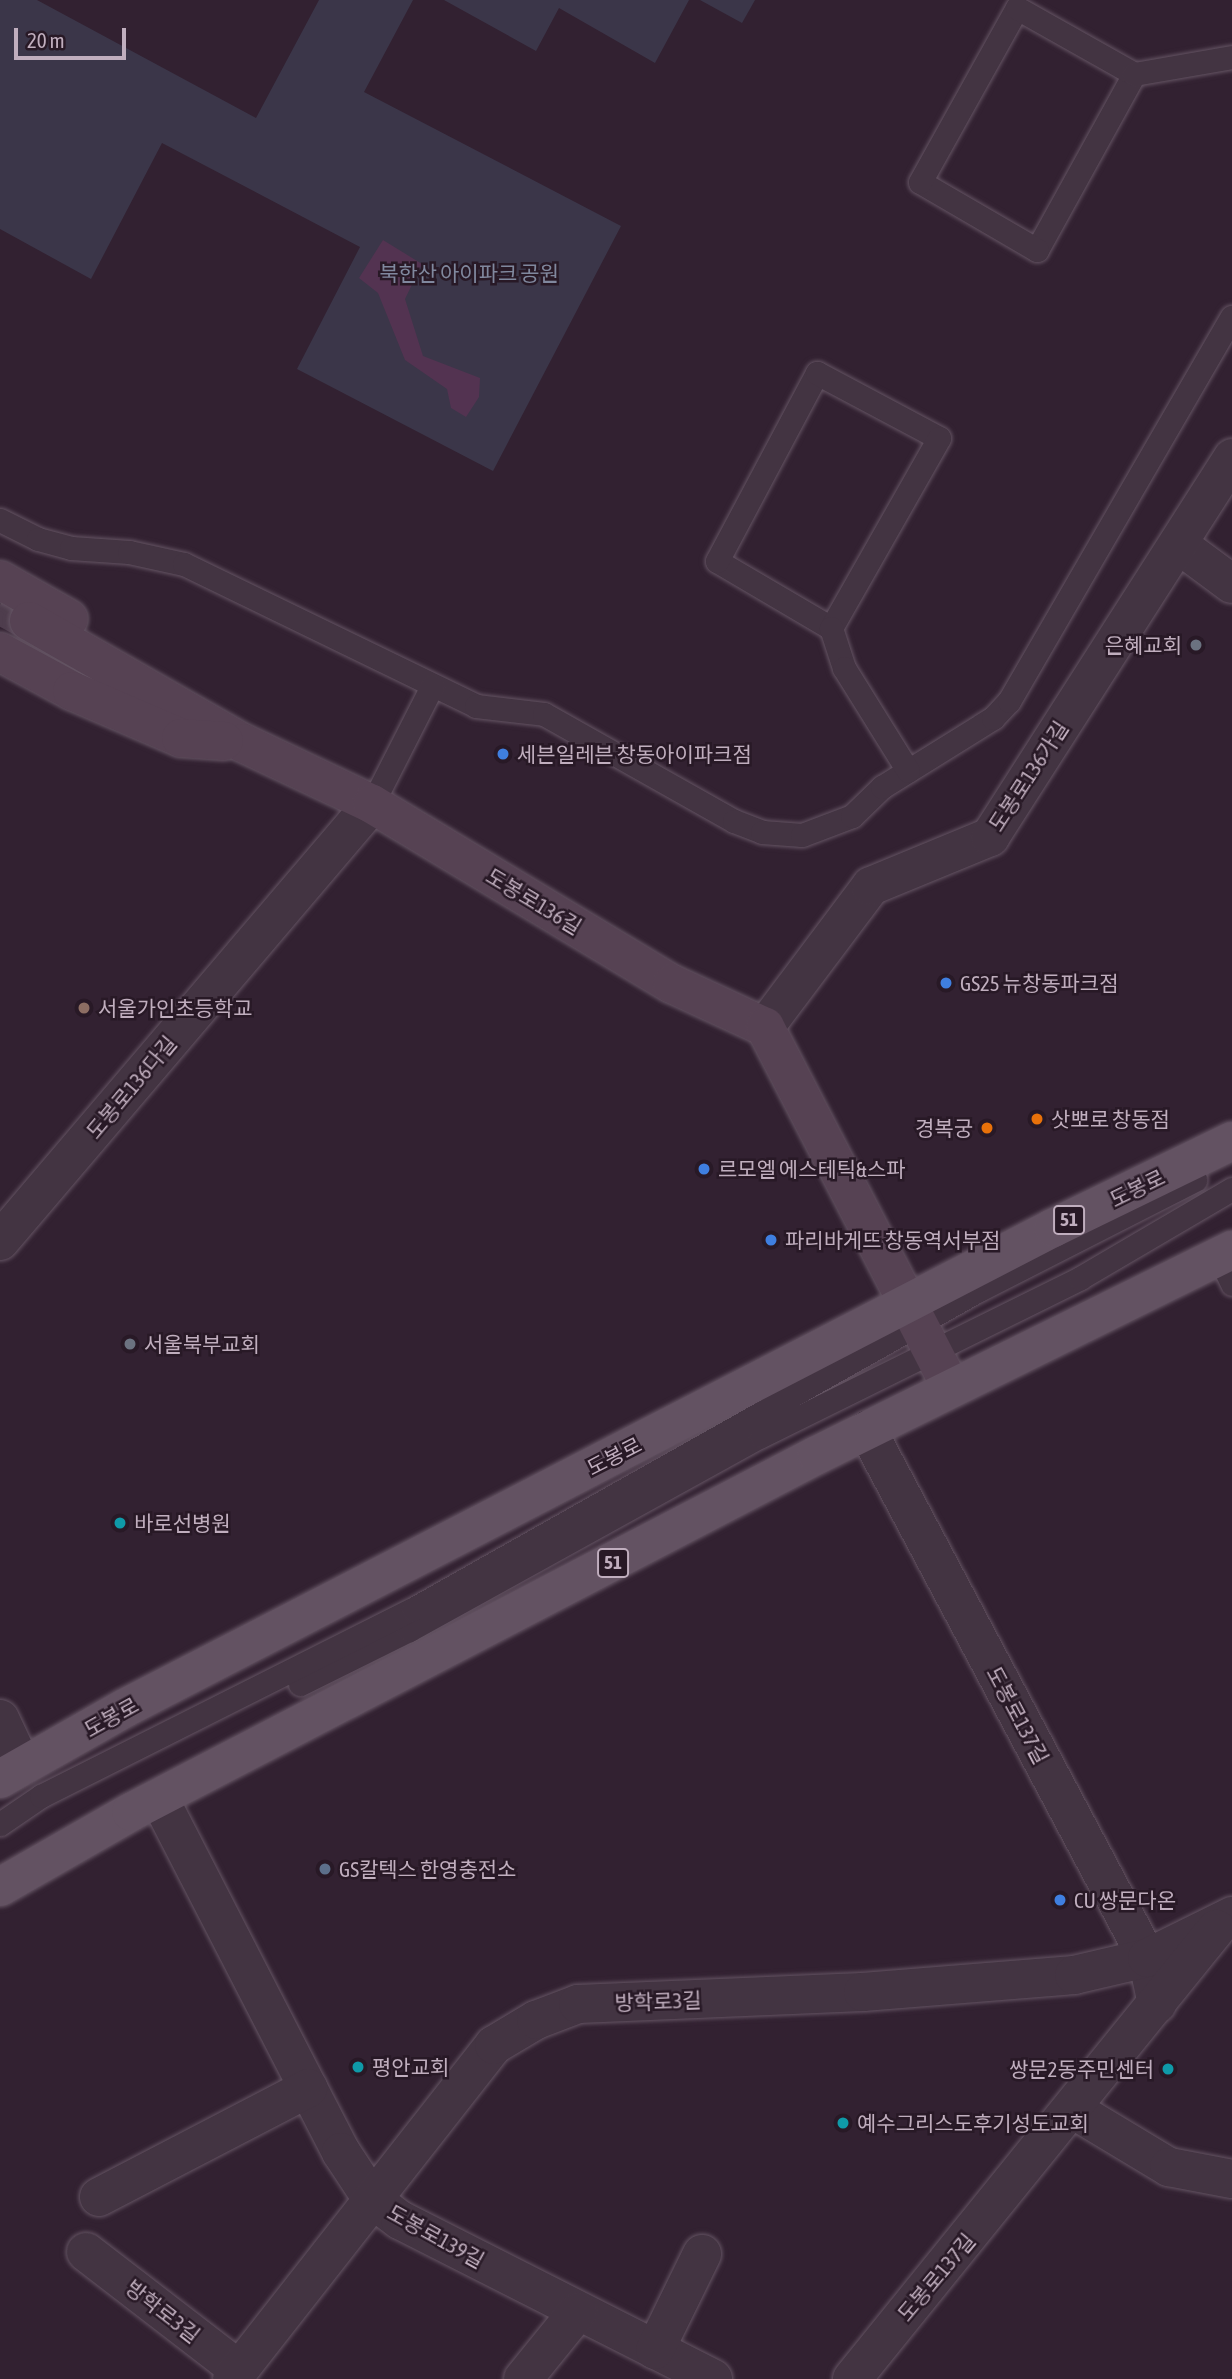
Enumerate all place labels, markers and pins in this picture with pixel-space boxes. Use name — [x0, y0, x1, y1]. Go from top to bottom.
place label: 은혜교회 — [1105, 632, 1182, 658]
marker: 은혜교회 — [1188, 637, 1204, 653]
place label: 세븐일레븐 창동아이파크점 — [517, 741, 752, 767]
marker: 세븐일레븐 창동아이파크점 — [495, 746, 511, 762]
place label: GS25 뉴창동파크점 — [960, 970, 1118, 996]
marker: GS25 뉴창동파크점 — [938, 975, 954, 991]
place label: 서울가인초등학교 — [98, 995, 253, 1021]
marker: 서울가인초등학교 — [76, 1000, 92, 1016]
place label: 삿뽀로 창동점 — [1051, 1106, 1170, 1132]
marker: 삿뽀로 창동점 — [1029, 1111, 1045, 1127]
place label: 경복궁 — [915, 1115, 973, 1141]
marker: 경복궁 — [979, 1120, 995, 1136]
place label: 르모엘 에스테틱&스파 — [718, 1156, 906, 1182]
marker: 르모엘 에스테틱&스파 — [696, 1161, 712, 1177]
place label: 파리바게뜨 창동역서부점 — [785, 1227, 1000, 1253]
marker: 파리바게뜨 창동역서부점 — [763, 1232, 779, 1248]
place label: 서울북부교회 — [144, 1331, 260, 1357]
marker: 서울북부교회 — [122, 1336, 138, 1352]
place label: 바로선병원 — [134, 1510, 231, 1536]
marker: 바로선병원 — [112, 1515, 128, 1531]
place label: GS칼텍스 한영충전소 — [339, 1856, 516, 1882]
marker: GS칼텍스 한영충전소 — [317, 1861, 333, 1877]
place label: CU 쌍문다온 — [1074, 1887, 1176, 1913]
marker: CU 쌍문다온 — [1052, 1892, 1068, 1908]
place label: 평안교회 — [372, 2054, 449, 2080]
place label: 쌍문2동주민센터 — [1009, 2056, 1154, 2082]
marker: 평안교회 — [350, 2059, 366, 2075]
marker: 쌍문2동주민센터 — [1160, 2061, 1176, 2077]
place label: 예수그리스도후기성도교회 — [857, 2110, 1089, 2136]
marker: 예수그리스도후기성도교회 — [835, 2115, 851, 2131]

